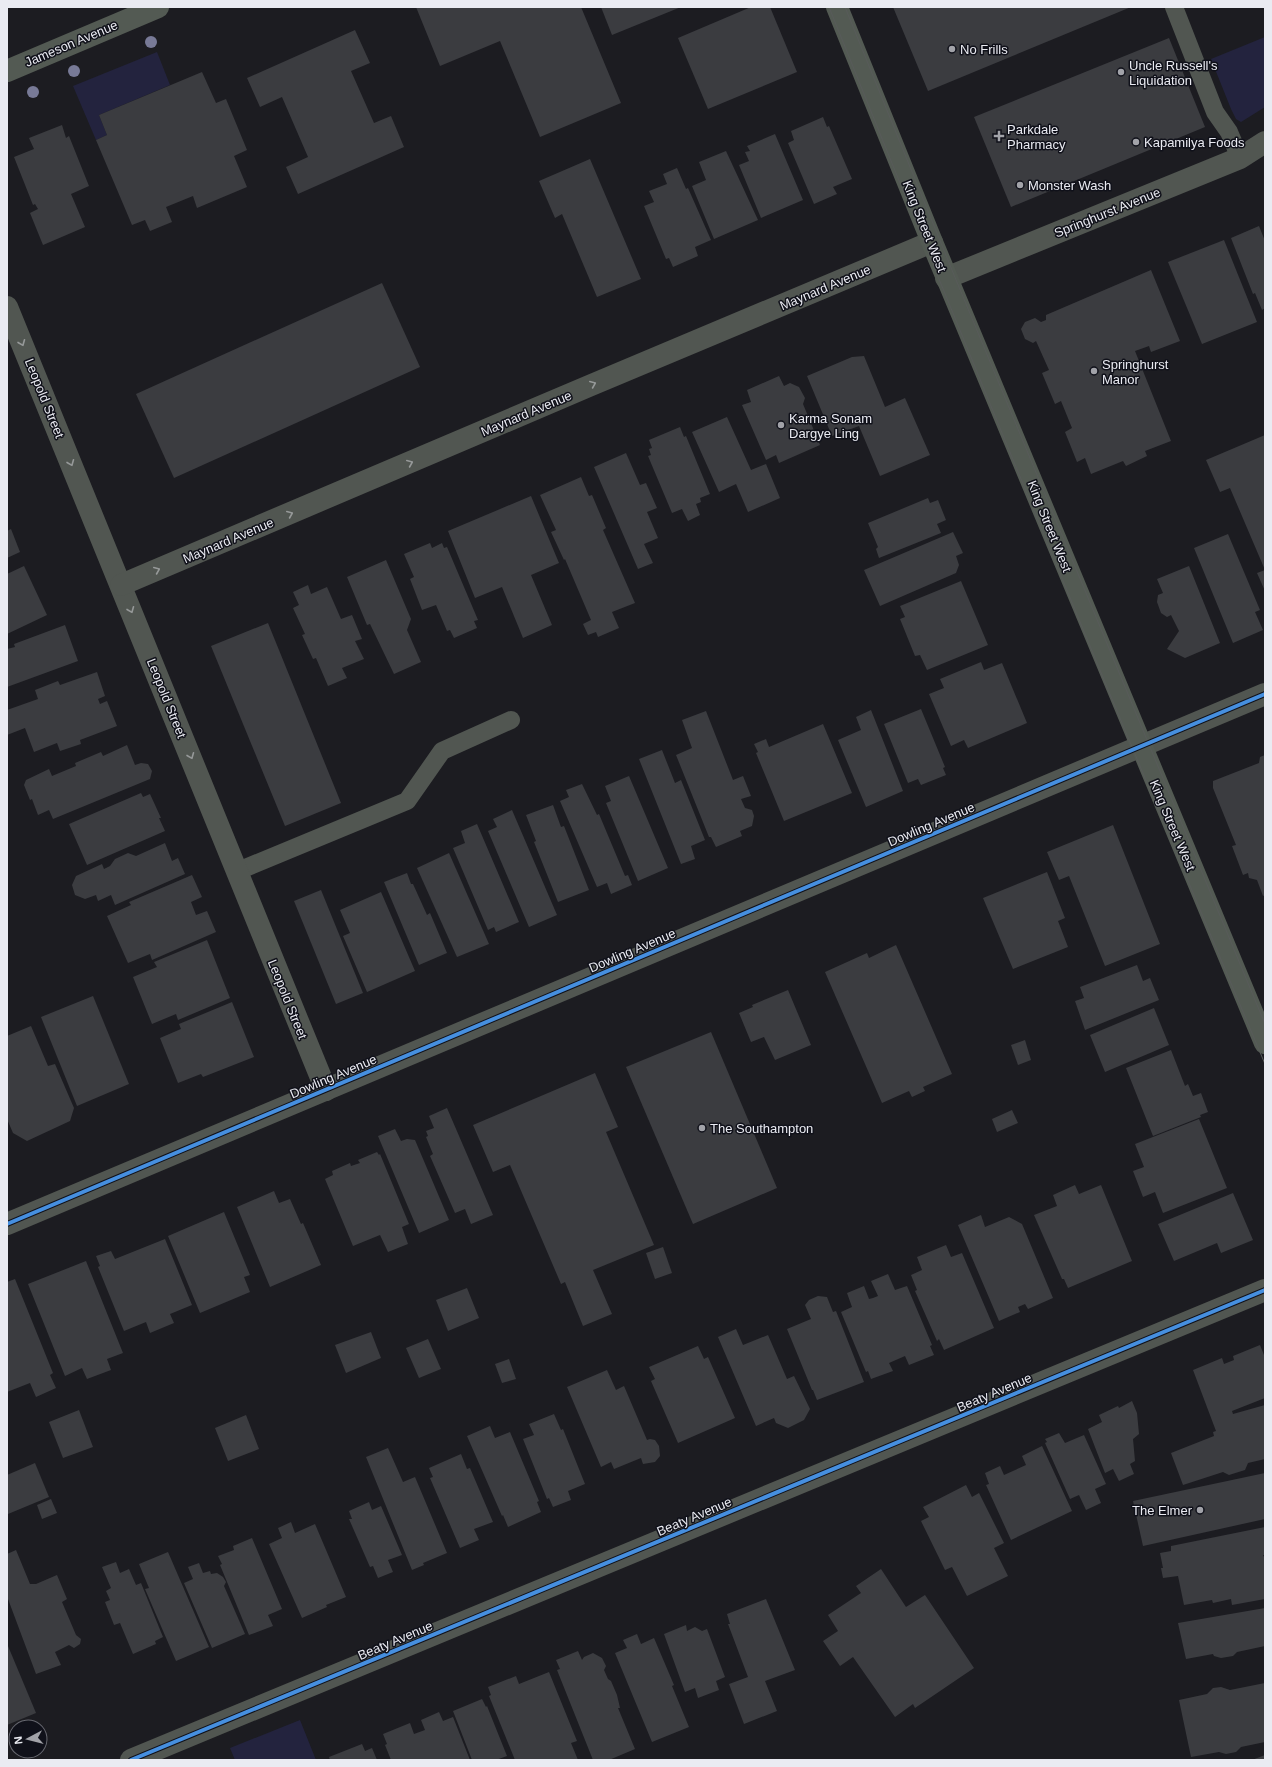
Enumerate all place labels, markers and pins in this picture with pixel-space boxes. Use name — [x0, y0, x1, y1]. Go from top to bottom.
place label: No Frills — [960, 42, 1008, 57]
marker: No Frills — [947, 44, 957, 54]
place label: Uncle Russell's Liquidation — [1129, 58, 1218, 88]
marker: Uncle Russell's Liquidation — [1116, 67, 1126, 77]
place label: Parkdale Pharmacy — [1007, 122, 1066, 152]
marker: Parkdale Pharmacy — [994, 131, 1004, 141]
place label: Kapamilya Foods — [1144, 135, 1245, 150]
marker: Kapamilya Foods — [1131, 137, 1141, 147]
place label: Monster Wash — [1028, 178, 1111, 193]
marker: Monster Wash — [1015, 180, 1025, 190]
place label: Springhurst Manor — [1102, 357, 1169, 387]
marker: Springhurst Manor — [1089, 366, 1099, 376]
place label: Karma Sonam Dargye Ling — [789, 411, 872, 441]
marker: Karma Sonam Dargye Ling — [776, 420, 786, 430]
place label: The Southampton — [710, 1121, 813, 1136]
marker: The Southampton — [697, 1123, 707, 1133]
place label: The Elmer — [1132, 1503, 1193, 1518]
marker: The Elmer — [1195, 1505, 1205, 1515]

